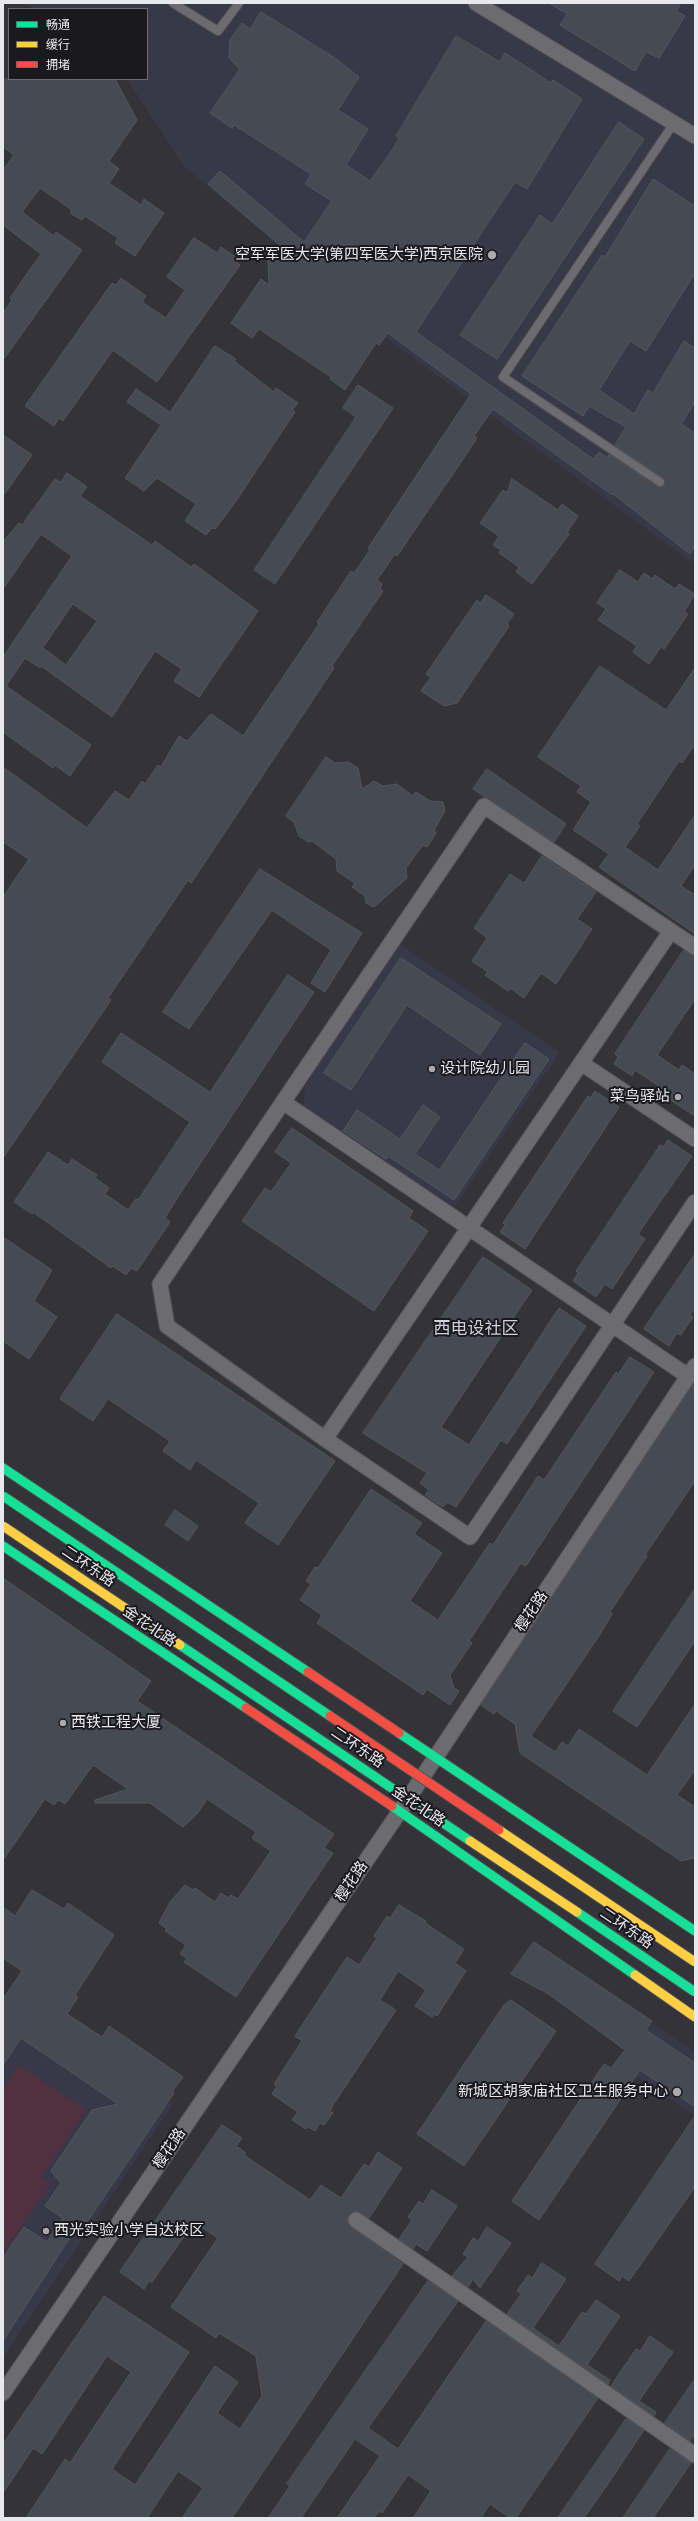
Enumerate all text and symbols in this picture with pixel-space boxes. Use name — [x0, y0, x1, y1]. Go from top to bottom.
legend — [8, 8, 148, 80]
text: 畅通 — [46, 15, 70, 34]
text: 缓行 — [46, 35, 70, 54]
text: 拥堵 — [46, 55, 70, 74]
place label: 空军军医大学(第四军医大学)西京医院 — [235, 246, 483, 264]
marker: 空军军医大学(第四军医大学)西京医院 — [486, 249, 498, 261]
place label: 设计院幼儿园 — [440, 1060, 530, 1078]
marker: 设计院幼儿园 — [427, 1064, 437, 1074]
place label: 菜鸟驿站 — [610, 1088, 670, 1106]
marker: 菜鸟驿站 — [673, 1092, 683, 1102]
district label: 西电设社区 — [434, 1320, 518, 1340]
street label: 二环东路 — [58, 1543, 118, 1591]
street label: 樱花路 — [512, 1588, 552, 1636]
street label: 金花北路 — [119, 1603, 179, 1651]
place label: 西铁工程大厦 — [71, 1714, 161, 1732]
marker: 西铁工程大厦 — [58, 1718, 68, 1728]
street label: 二环东路 — [327, 1724, 387, 1772]
street label: 金花北路 — [388, 1783, 448, 1831]
street label: 樱花路 — [332, 1858, 372, 1906]
street label: 二环东路 — [596, 1905, 656, 1953]
place label: 新城区胡家庙社区卫生服务中心 — [458, 2083, 668, 2101]
marker: 新城区胡家庙社区卫生服务中心 — [671, 2086, 683, 2098]
street label: 樱花路 — [150, 2125, 190, 2173]
place label: 西光实验小学自达校区 — [54, 2222, 204, 2240]
marker: 西光实验小学自达校区 — [41, 2226, 51, 2236]

